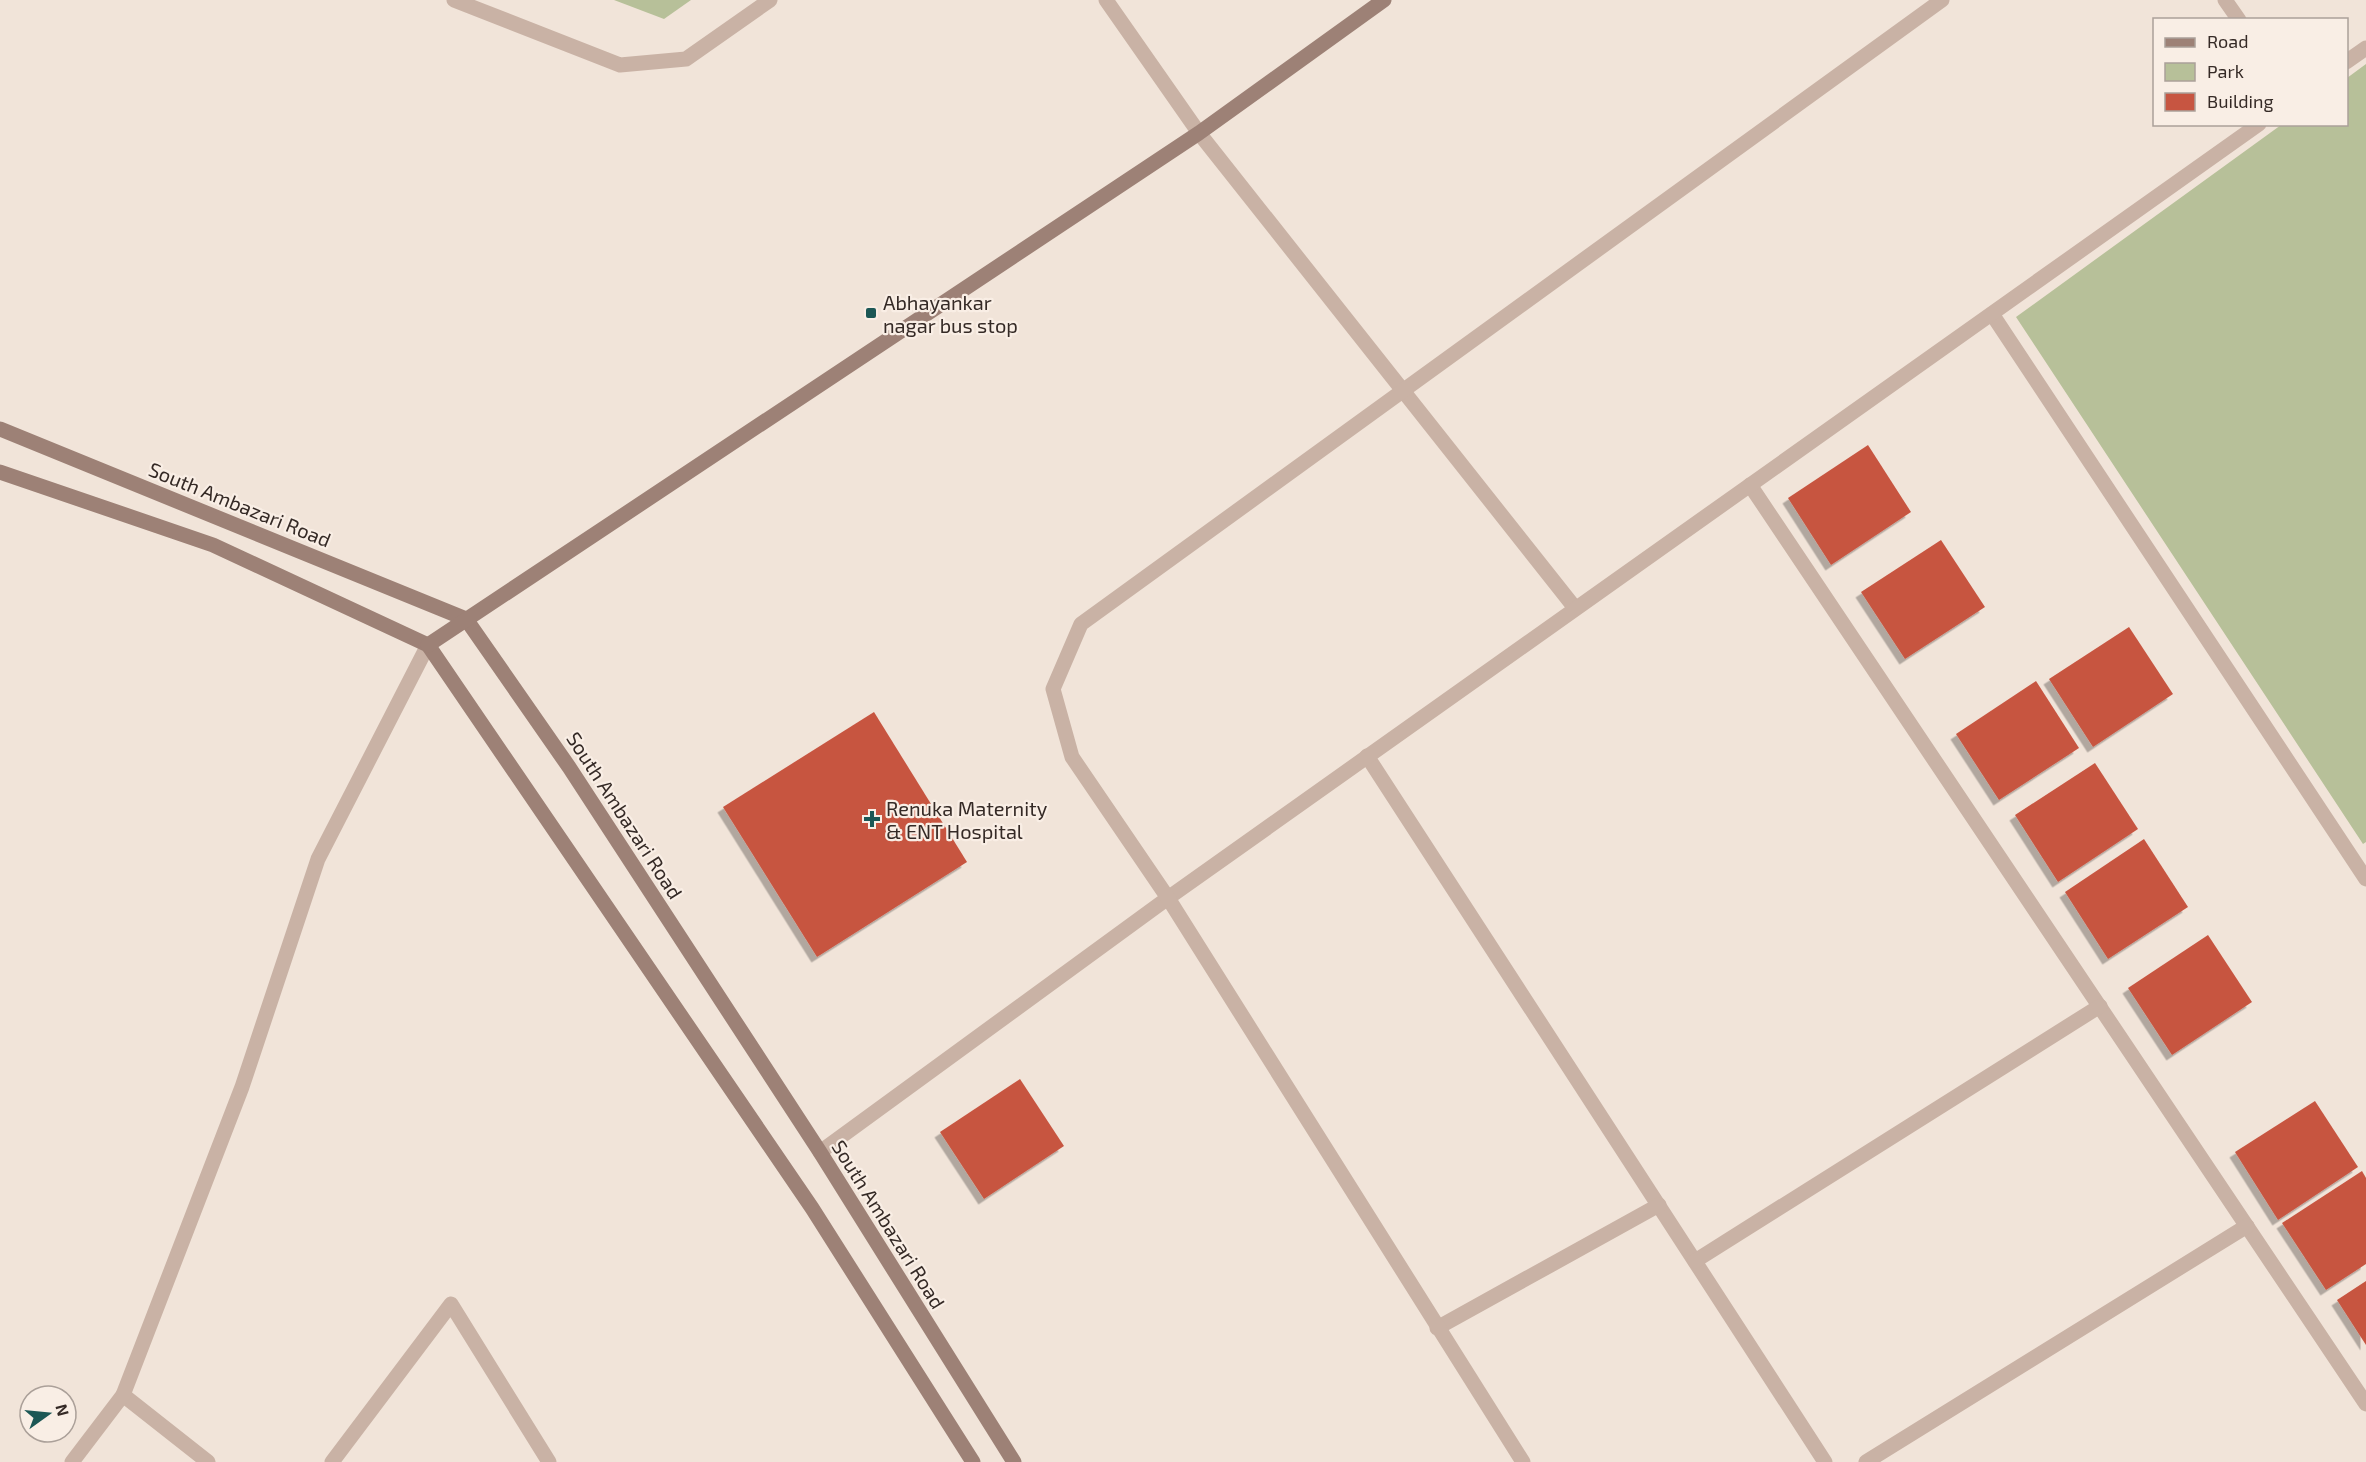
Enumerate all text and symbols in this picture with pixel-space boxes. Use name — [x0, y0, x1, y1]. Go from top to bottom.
legend — [2153, 18, 2348, 126]
text: Road — [2207, 30, 2248, 52]
text: Park — [2207, 60, 2244, 82]
text: Building — [2207, 90, 2274, 112]
place label: Abhayankar nagar bus stop — [883, 290, 1018, 337]
marker: Abhayankar nagar bus stop — [864, 306, 878, 320]
street label: South Ambazari Road — [145, 456, 335, 552]
street label: South Ambazari Road — [562, 727, 688, 903]
place label: Renuka Maternity & ENT Hospital — [886, 796, 1048, 843]
marker: Renuka Maternity & ENT Hospital — [863, 810, 881, 828]
street label: South Ambazari Road — [827, 1135, 951, 1313]
north arrow — [18, 1384, 78, 1444]
text: N — [52, 1402, 74, 1418]

